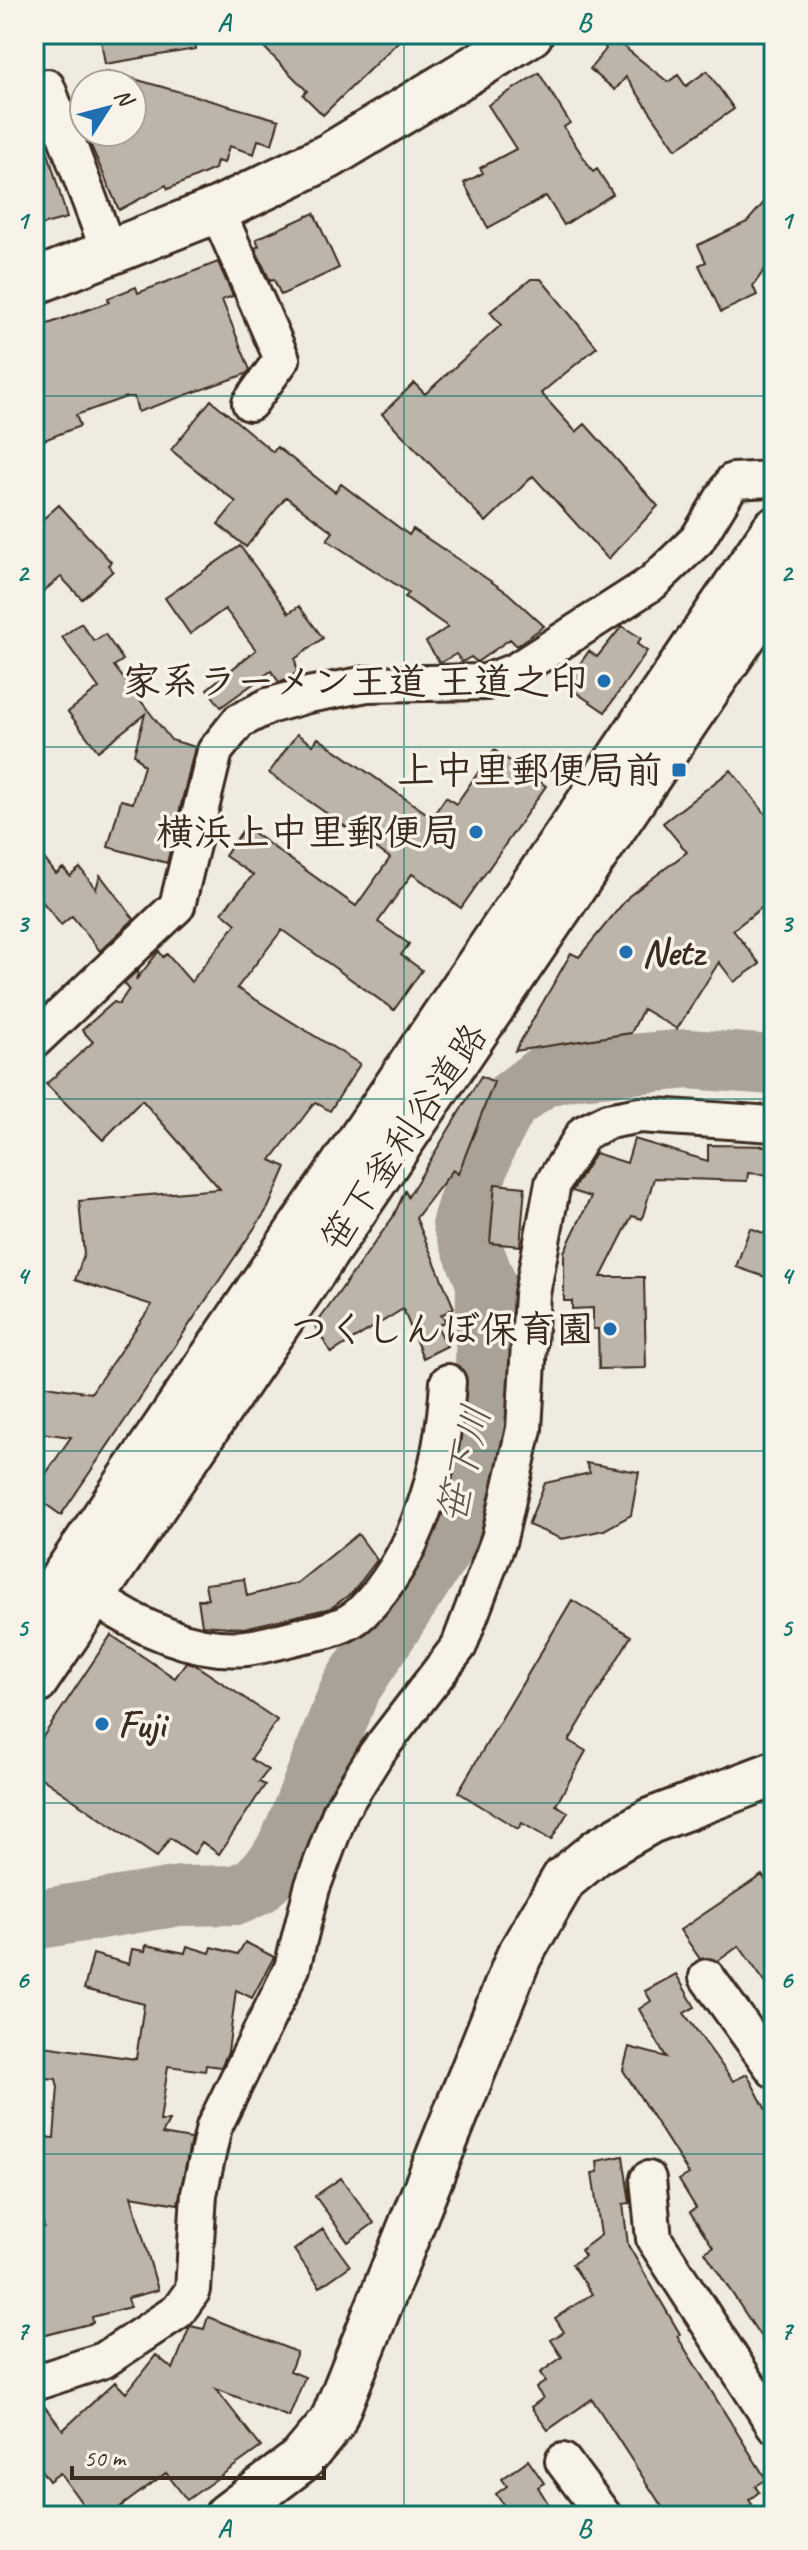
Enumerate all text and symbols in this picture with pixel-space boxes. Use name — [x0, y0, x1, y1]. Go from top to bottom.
text: A — [217, 6, 232, 39]
text: B — [577, 6, 593, 39]
north arrow — [68, 68, 148, 148]
text: N — [108, 83, 141, 113]
text: 1 — [16, 204, 31, 237]
text: 1 — [780, 204, 795, 237]
text: 2 — [16, 556, 30, 589]
text: 2 — [780, 556, 794, 589]
place label: 家系ラーメン王道 王道之印 — [123, 658, 588, 705]
marker: 家系ラーメン王道 王道之印 — [595, 672, 613, 690]
place label: 上中里郵便局前 — [397, 747, 663, 794]
marker: 上中里郵便局前 — [670, 761, 688, 779]
place label: 横浜上中里郵便局 — [156, 809, 460, 856]
marker: 横浜上中里郵便局 — [467, 823, 485, 841]
text: 3 — [16, 907, 30, 940]
text: 3 — [780, 907, 794, 940]
place label: Netz — [642, 929, 707, 976]
marker: Netz — [617, 943, 635, 961]
street label: 笹下釜利谷道路 — [310, 1014, 498, 1260]
text: 4 — [16, 1259, 31, 1292]
text: 4 — [780, 1259, 795, 1292]
place label: つくしんぼ保育園 — [290, 1306, 594, 1353]
marker: つくしんぼ保育園 — [601, 1320, 619, 1338]
water label: 笹下川 — [426, 1400, 502, 1528]
text: 5 — [16, 1611, 30, 1644]
text: 5 — [780, 1611, 794, 1644]
place label: Fuji — [118, 1701, 169, 1748]
marker: Fuji — [93, 1715, 111, 1733]
text: 6 — [16, 1963, 30, 1996]
text: 6 — [780, 1963, 794, 1996]
text: 7 — [16, 2314, 30, 2347]
text: 7 — [780, 2314, 794, 2347]
scale bar — [72, 2430, 324, 2480]
text: 50 m — [84, 2443, 127, 2473]
text: A — [217, 2512, 232, 2545]
text: B — [577, 2512, 593, 2545]

